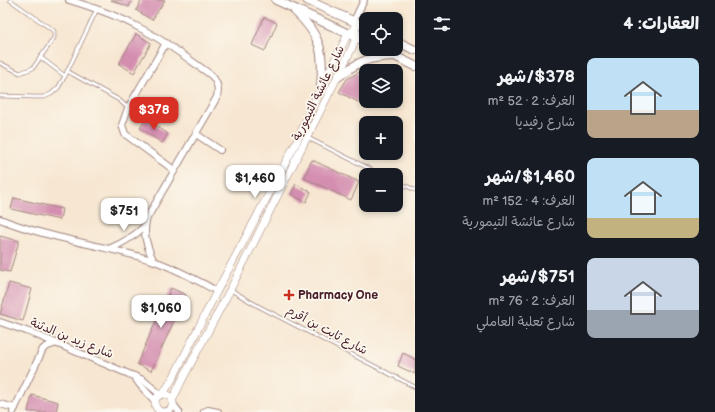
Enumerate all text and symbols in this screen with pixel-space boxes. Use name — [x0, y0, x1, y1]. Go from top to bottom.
map controls — [359, 12, 403, 212]
button: locate — [359, 12, 403, 56]
icon: filters — [431, 13, 453, 35]
text: العقارات: 4 — [623, 14, 699, 34]
street label: شارع عائشة التيمورية — [289, 43, 349, 144]
button: layers — [359, 64, 403, 108]
text: $378/شهر — [498, 67, 575, 87]
icon: home — [619, 74, 667, 122]
text: الغرف: 2 · 52 m² — [488, 93, 575, 109]
pin: $378 — [130, 97, 178, 131]
text: $378 — [138, 102, 170, 118]
text: شارع رفيديا — [515, 114, 575, 130]
button: + — [359, 116, 403, 160]
pin: $1,460 — [222, 165, 288, 199]
text: $1,460/شهر — [486, 167, 575, 187]
button: − — [359, 168, 403, 212]
text: $1,460 — [235, 170, 275, 186]
icon: home — [619, 174, 667, 222]
text: الغرف: 4 · 152 m² — [482, 193, 575, 209]
pin: $751 — [100, 198, 148, 232]
text: $751 — [110, 203, 138, 219]
text: شارع عائشة التيمورية — [462, 214, 575, 230]
text: $751/شهر — [501, 267, 575, 287]
icon: home — [619, 274, 667, 322]
place label: Pharmacy One — [298, 288, 378, 303]
marker: Pharmacy One — [283, 289, 295, 301]
text: الغرف: 2 · 76 m² — [489, 293, 575, 309]
pin: $1,060 — [128, 295, 194, 329]
text: $1,060 — [140, 300, 182, 316]
street label: شارع ثابت بن أقرم — [283, 303, 370, 359]
text: شارع ثعلبة العاملي — [476, 314, 575, 330]
street label: شارع زيد بن الدثنة — [28, 315, 116, 363]

